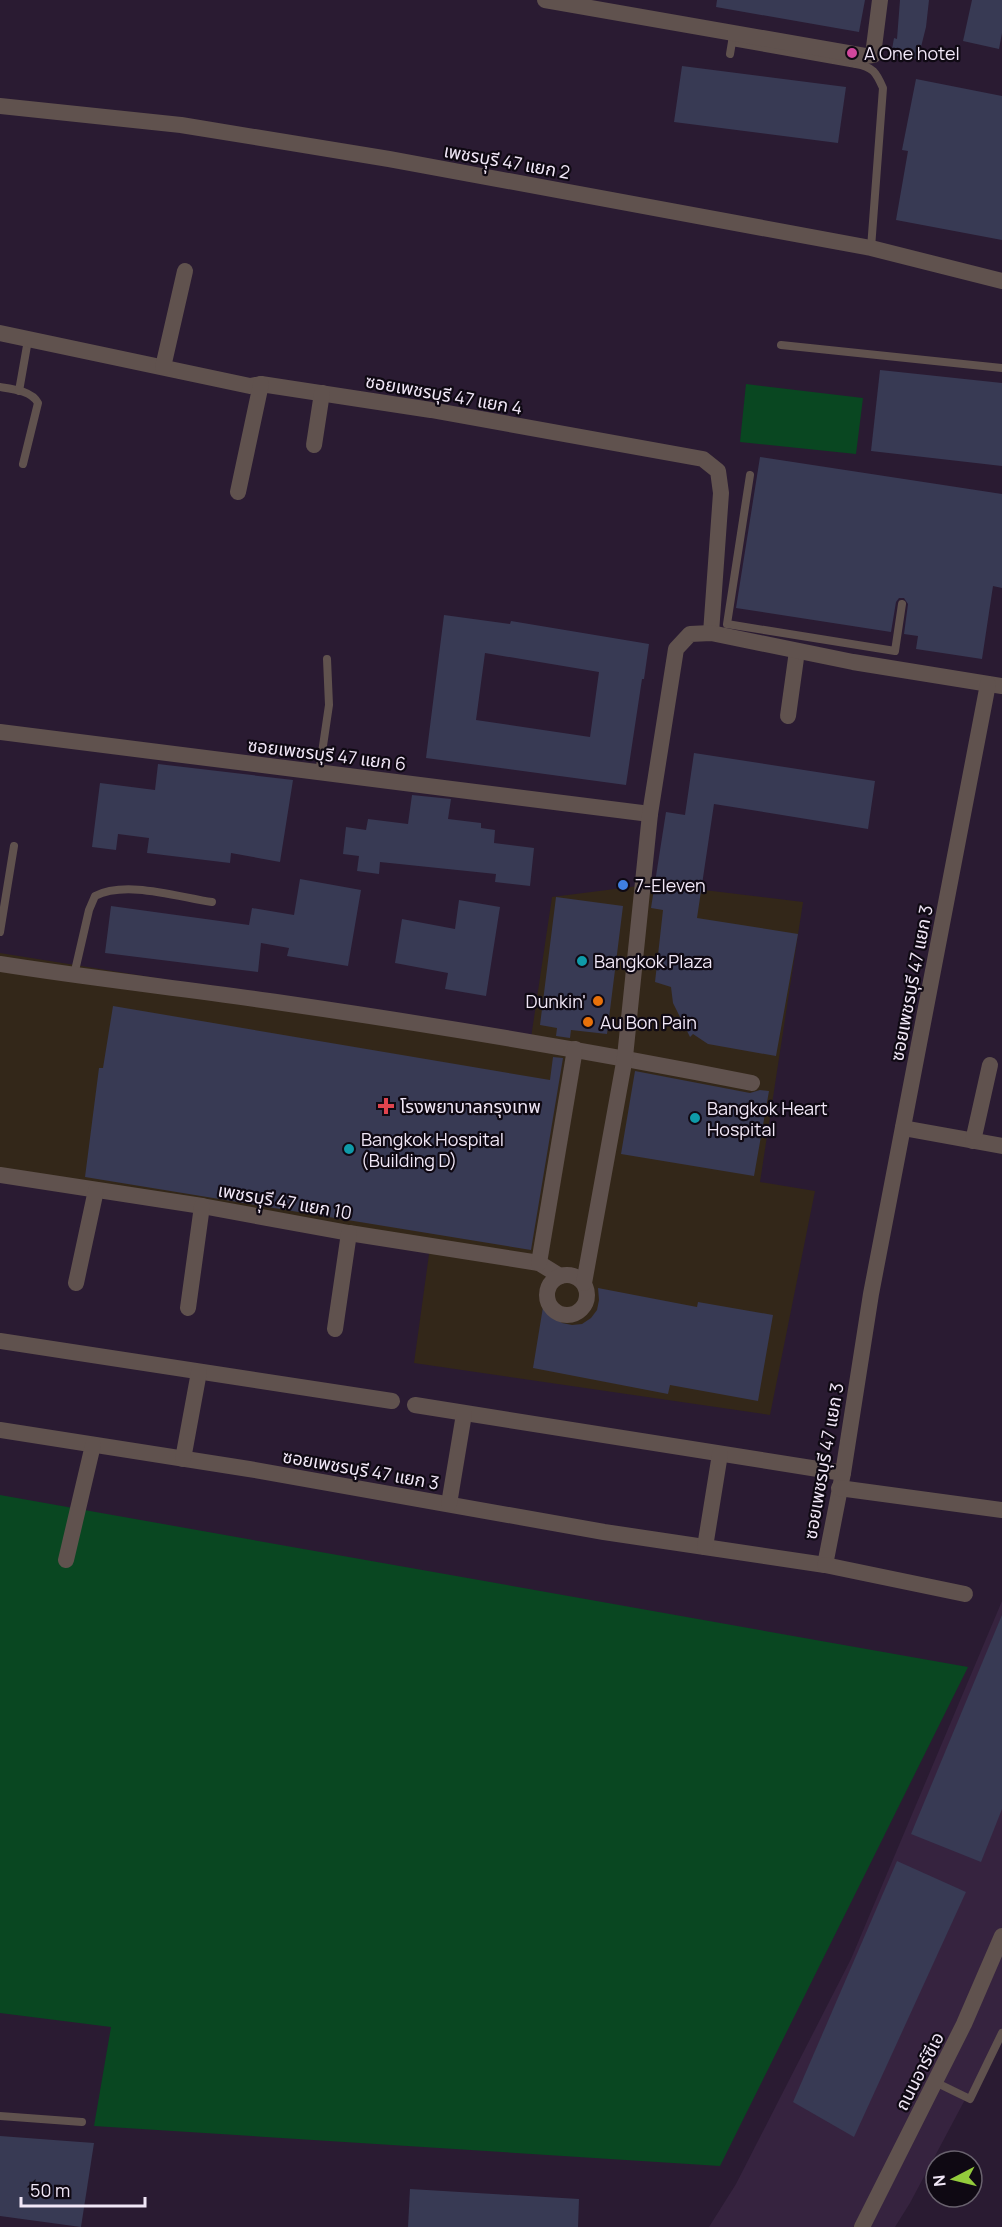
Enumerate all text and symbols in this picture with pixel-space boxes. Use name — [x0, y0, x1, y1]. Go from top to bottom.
place label: A One hotel — [864, 41, 960, 65]
marker: A One hotel — [845, 46, 859, 60]
street label: เพชรบุุรี 47 แยก 2 — [441, 138, 572, 189]
street label: ซอยเพชรบุรี 47 แยก 4 — [364, 368, 524, 420]
street label: ซอยเพชรบุรี 47 แยก 6 — [246, 732, 408, 776]
place label: 7-Eleven — [635, 873, 706, 897]
marker: 7-Eleven — [616, 878, 630, 892]
street label: ซอยเพชรบุรี 47 แยก 3 — [884, 903, 938, 1063]
place label: Bangkok Plaza — [594, 949, 712, 973]
marker: Bangkok Plaza — [575, 954, 589, 968]
place label: Dunkin' — [526, 989, 586, 1013]
marker: Dunkin' — [591, 994, 605, 1008]
place label: Au Bon Pain — [600, 1010, 697, 1034]
marker: Au Bon Pain — [581, 1015, 595, 1029]
place label: โรงพยาบาลกรุงเทพ — [400, 1094, 541, 1118]
place label: Bangkok Heart Hospital — [707, 1096, 828, 1141]
marker: โรงพยาบาลกรุงเทพ — [377, 1097, 395, 1115]
marker: Bangkok Heart Hospital — [688, 1111, 702, 1125]
place label: Bangkok Hospital (Building D) — [361, 1127, 504, 1172]
marker: Bangkok Hospital (Building D) — [342, 1142, 356, 1156]
street label: เพชรบุุรี 47 แยก 10 — [215, 1177, 354, 1229]
street label: ซอยเพชรบุรี 47 แยก 3 — [797, 1381, 849, 1541]
street label: ซอยเพชรบุรี 47 แยก 3 — [281, 1443, 441, 1495]
street label: ถนนอาร์ซีเอ — [889, 2028, 949, 2114]
north arrow — [924, 2149, 984, 2209]
scale bar — [21, 2170, 146, 2208]
text: N — [927, 2174, 951, 2188]
text: 50 m — [30, 2178, 70, 2202]

